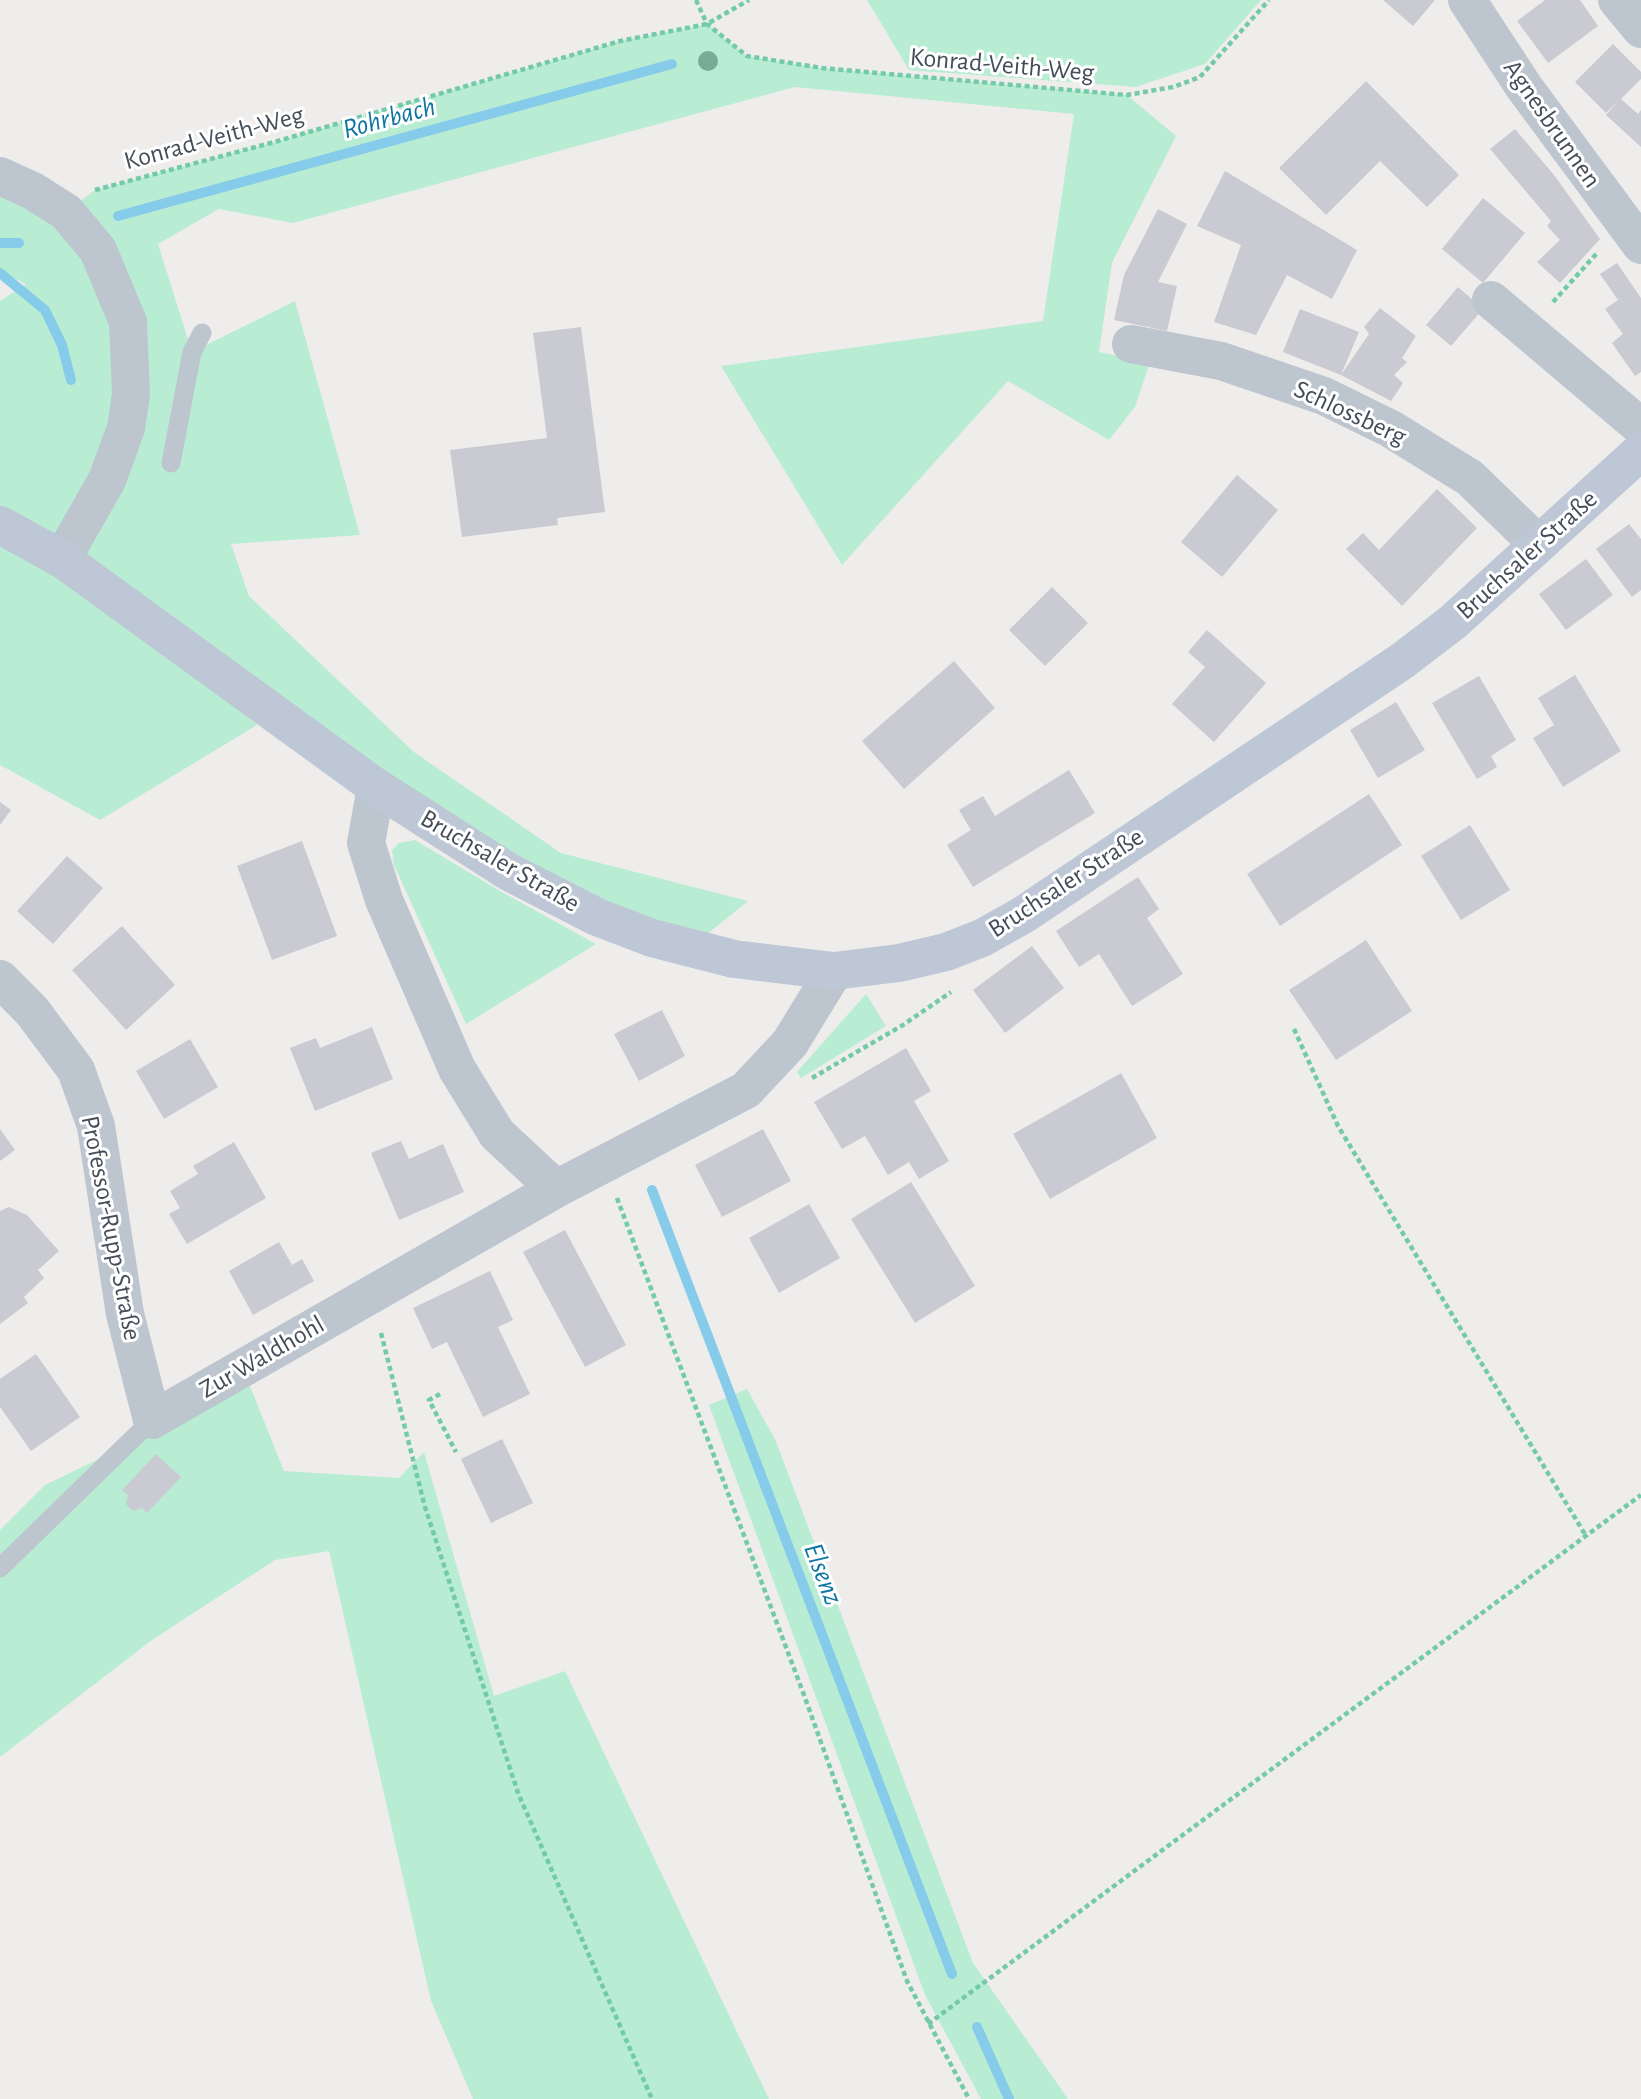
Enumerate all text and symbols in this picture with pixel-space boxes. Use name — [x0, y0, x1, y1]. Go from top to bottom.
street label: Konrad-Veith-Weg — [909, 41, 1095, 89]
street label: Agnesbrunnen — [1496, 54, 1608, 194]
water label: Rohrbach — [339, 90, 439, 146]
street label: Konrad-Veith-Weg — [121, 99, 307, 177]
street label: Schlossberg — [1289, 373, 1411, 453]
street label: Bruchsaler Straße — [1450, 484, 1604, 626]
street label: Bruchsaler Straße — [415, 803, 585, 919]
street label: Bruchsaler Straße — [983, 821, 1149, 945]
street label: Professor-Rupp-Straße — [74, 1113, 148, 1343]
street label: Zur Waldhohl — [194, 1309, 330, 1405]
water label: Elsenz — [796, 1538, 850, 1610]

